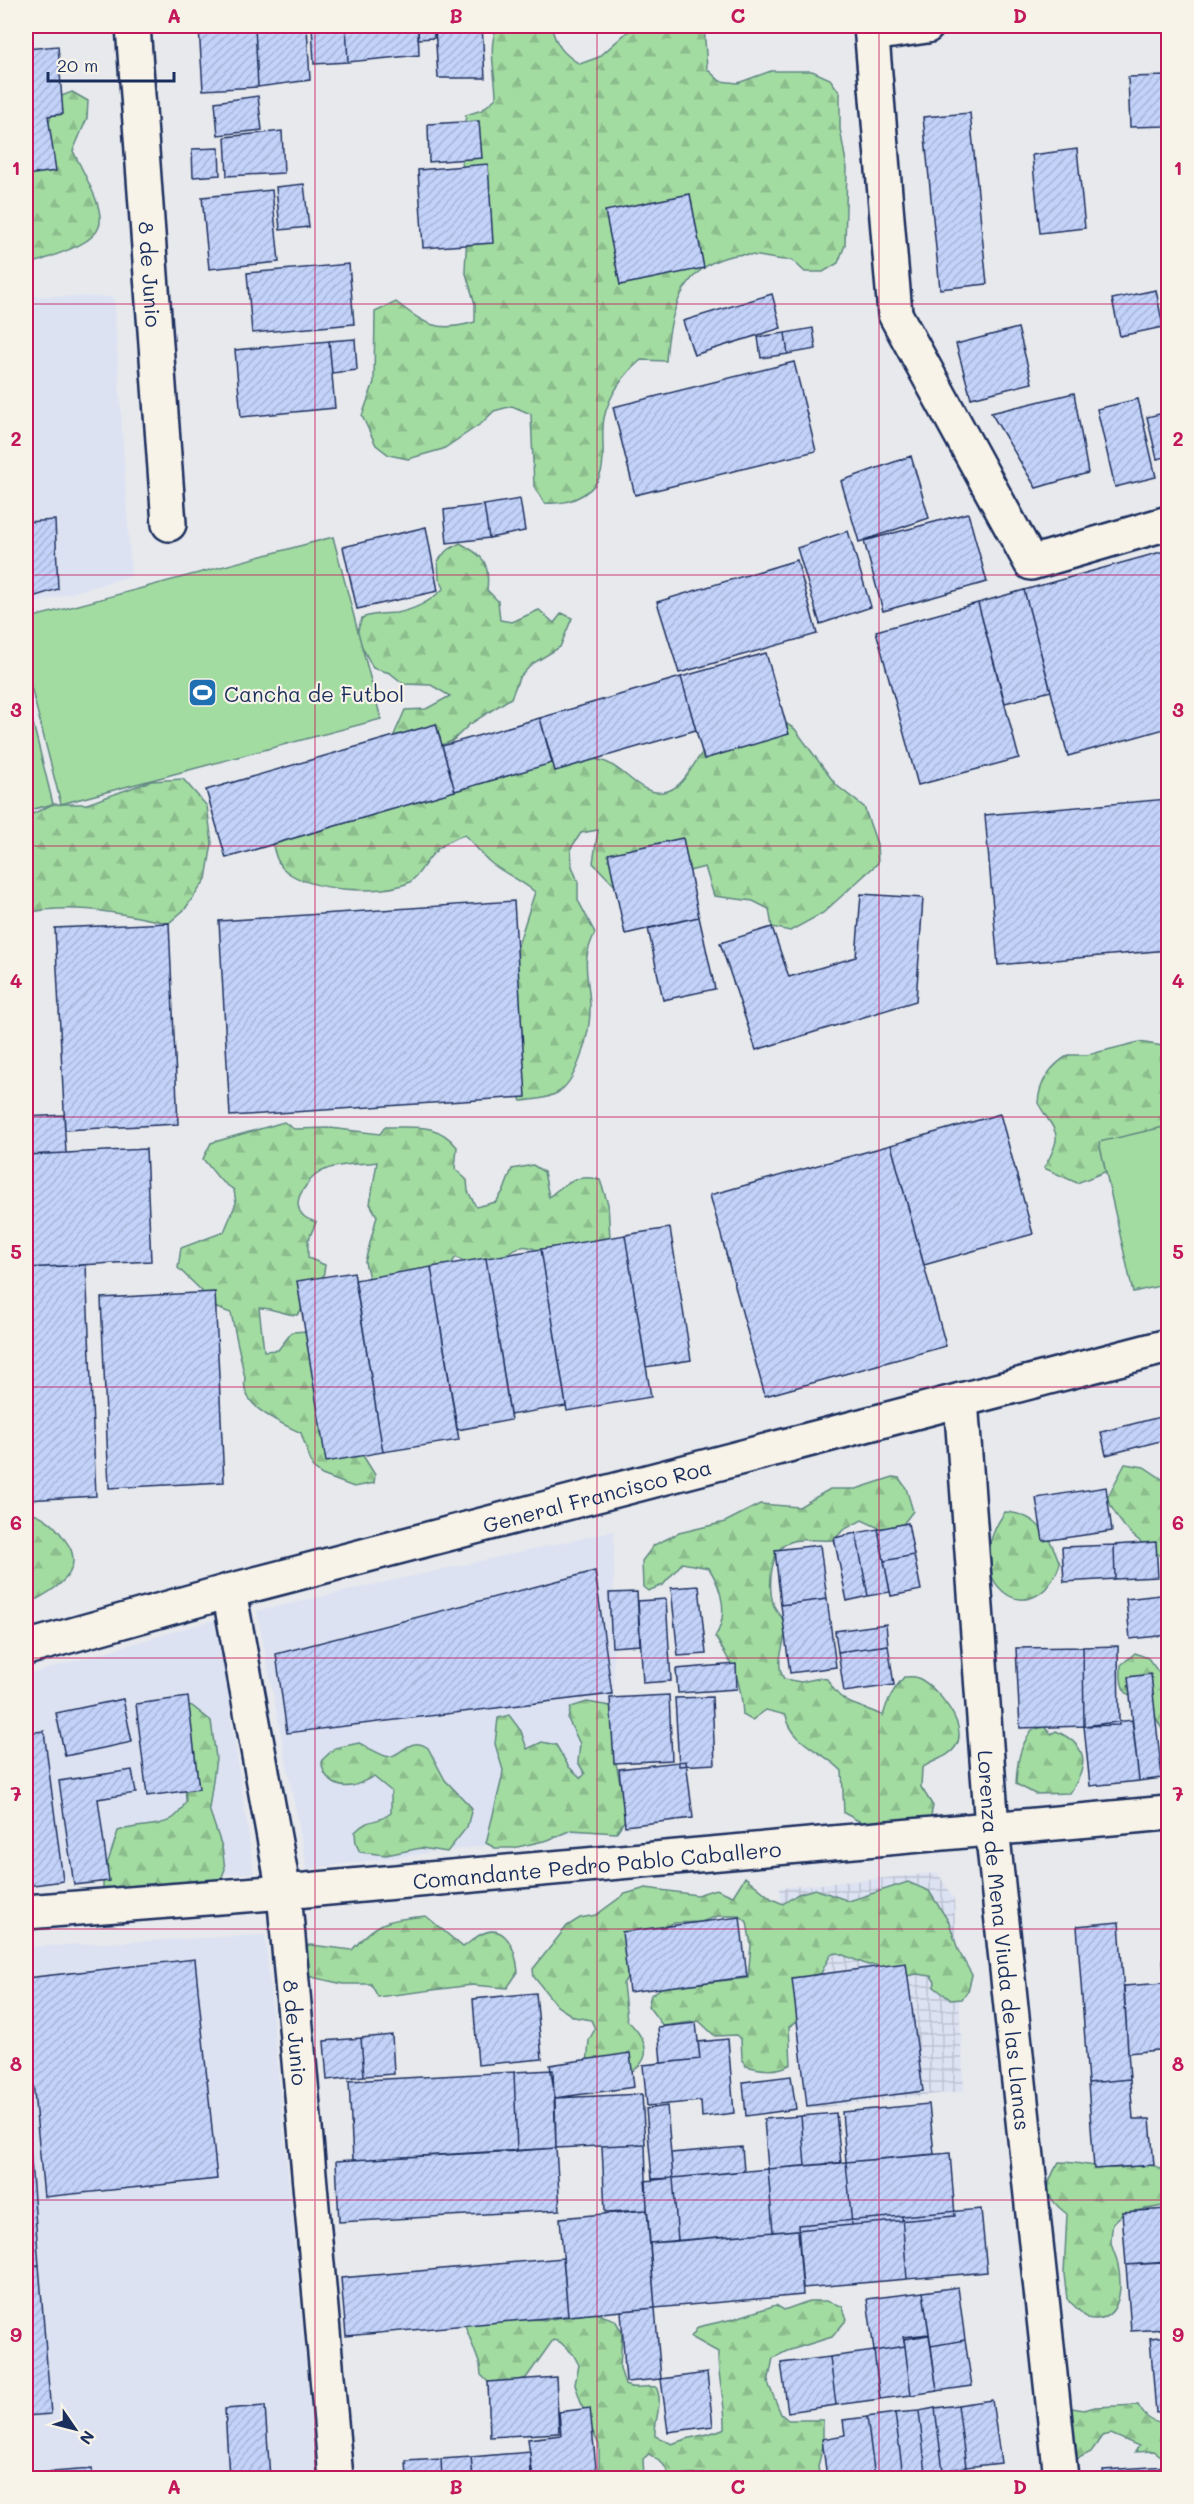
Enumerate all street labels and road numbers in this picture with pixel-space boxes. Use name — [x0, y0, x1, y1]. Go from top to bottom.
street label: 8 de Junio — [134, 220, 168, 328]
street label: General Francisco Roa — [480, 1452, 714, 1538]
street label: Lorenza de Mena Viuda de las Llanas — [973, 1749, 1037, 2132]
street label: Comandante Pedro Pablo Caballero — [412, 1834, 782, 1894]
street label: 8 de Junio — [278, 1978, 315, 2086]

